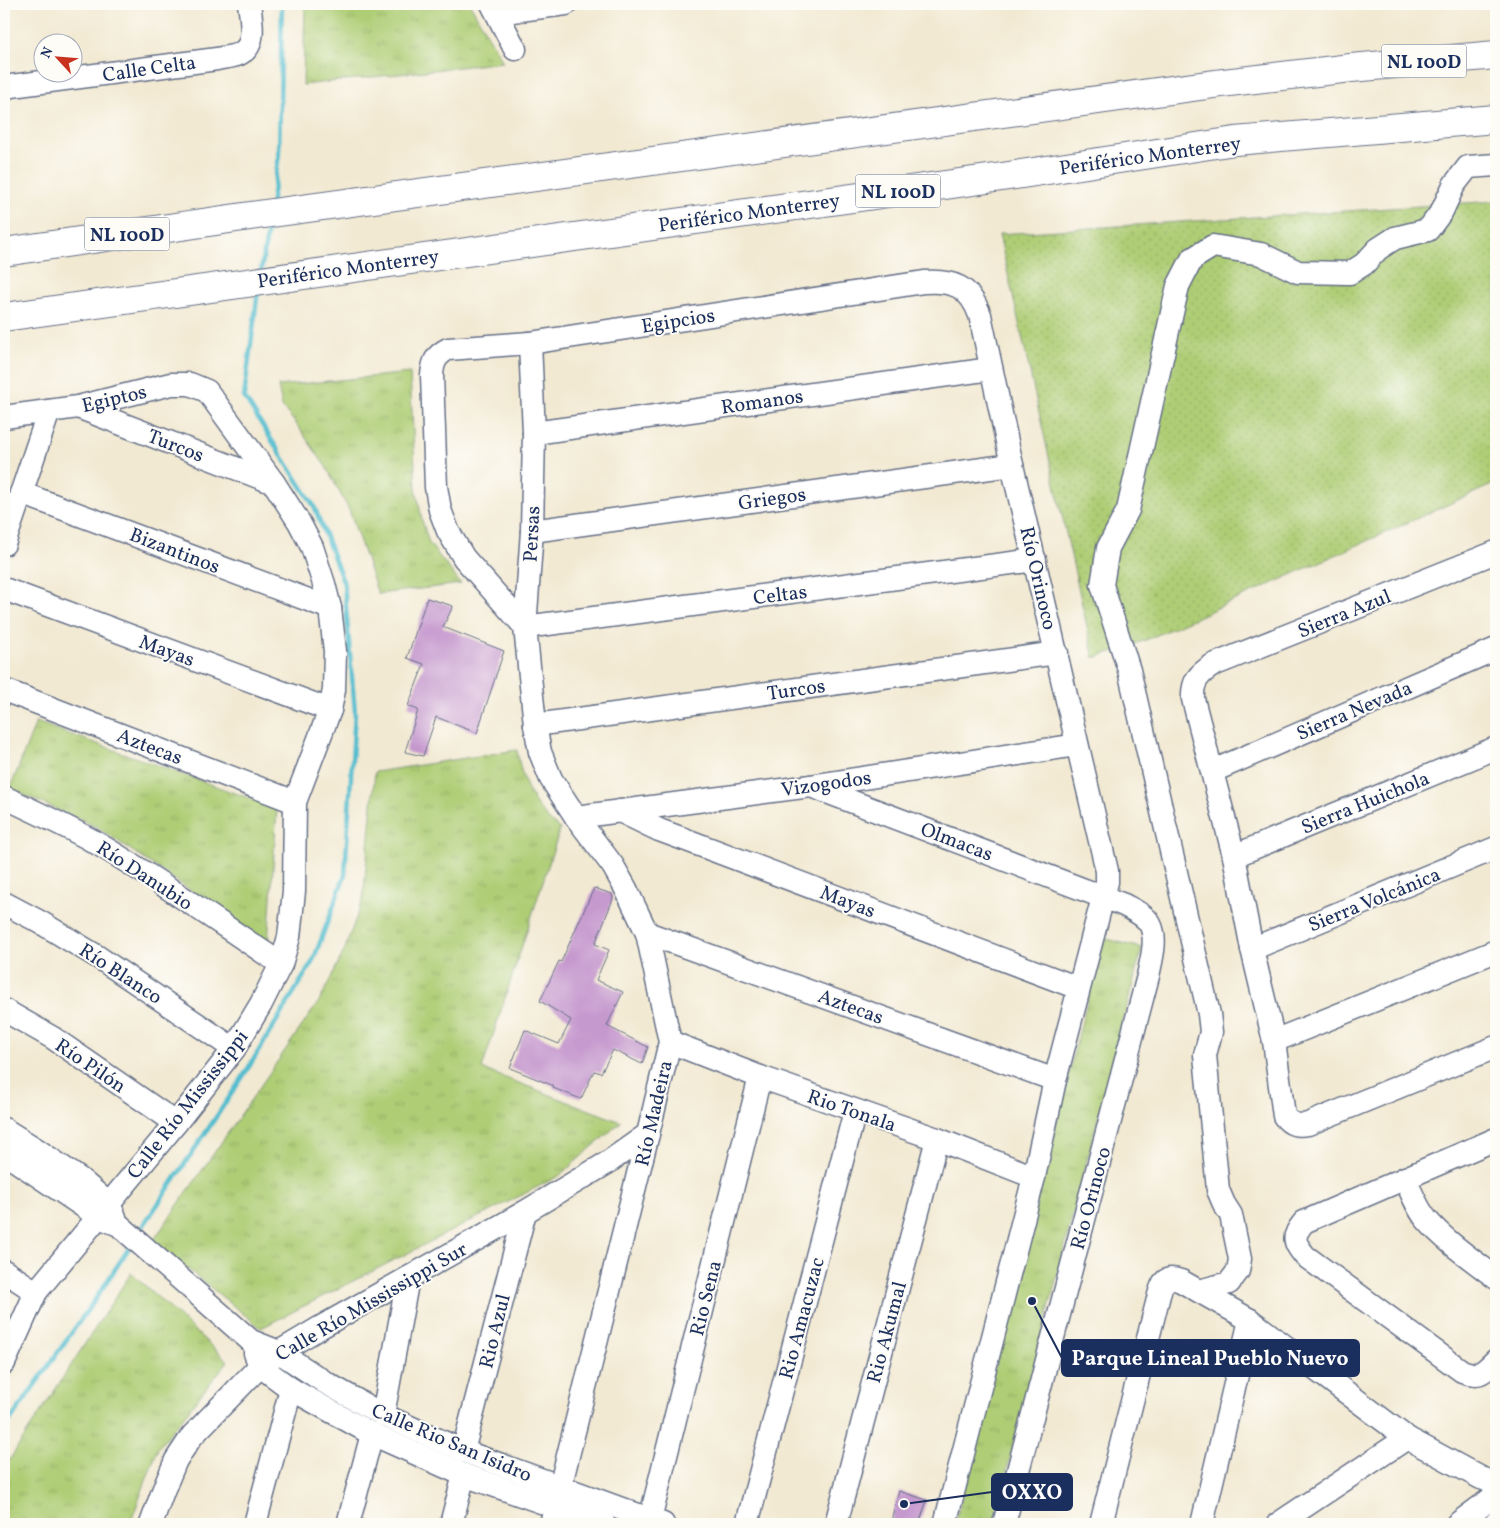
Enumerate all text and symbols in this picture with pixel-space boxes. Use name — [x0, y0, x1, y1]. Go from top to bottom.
north arrow — [32, 32, 82, 82]
text: N — [37, 44, 58, 62]
road number: NL 100D — [1382, 44, 1466, 78]
street label: Calle Celta — [101, 50, 198, 90]
street label: Periférico Monterrey — [1058, 130, 1243, 184]
road number: NL 100D — [856, 175, 940, 208]
street label: Periférico Monterrey — [657, 187, 842, 241]
road number: NL 100D — [84, 218, 170, 250]
street label: Periférico Monterrey — [256, 243, 441, 297]
street label: Egipcios — [640, 302, 717, 342]
street label: Egiptos — [79, 379, 150, 421]
street label: Romanos — [719, 383, 805, 423]
street label: Turcos — [143, 423, 208, 470]
street label: Griegos — [737, 481, 808, 519]
street label: Persas — [518, 505, 548, 563]
street label: Bizantinos — [125, 522, 223, 582]
street label: Río Orinoco — [1012, 524, 1063, 633]
street label: Celtas — [752, 579, 809, 613]
street label: Sierra Azul — [1294, 583, 1396, 646]
street label: Mayas — [135, 629, 198, 675]
street label: Turcos — [765, 673, 827, 709]
street label: Sierra Nevada — [1293, 675, 1417, 749]
street label: Aztecas — [113, 723, 186, 773]
street label: Vizogodos — [779, 765, 873, 805]
street label: Sierra Huichola — [1297, 765, 1434, 842]
street label: Olmacas — [916, 816, 997, 870]
street label: Río Danubio — [90, 835, 198, 918]
street label: Sierra Volcánica — [1304, 862, 1445, 940]
street label: Mayas — [816, 880, 879, 926]
street label: Río Blanco — [73, 937, 167, 1012]
street label: Aztecas — [814, 983, 887, 1033]
street label: Calle Río Mississippi — [121, 1025, 256, 1186]
street label: Río Pilón — [49, 1033, 131, 1101]
street label: Río Madeira — [629, 1058, 681, 1169]
street label: Rio Tonala — [803, 1084, 900, 1140]
street label: Río Orinoco — [1065, 1144, 1119, 1253]
street label: Calle Río Mississippi Sur — [271, 1236, 473, 1369]
street label: Rio Amacuzac — [773, 1254, 833, 1383]
street label: Rio Sena — [684, 1258, 730, 1339]
street label: Rio Akumal — [861, 1279, 915, 1386]
street label: Rio Azul — [473, 1291, 519, 1372]
callout: Parque Lineal Pueblo Nuevo — [1062, 1340, 1359, 1376]
text: Parque Lineal Pueblo Nuevo — [1071, 1345, 1349, 1374]
street label: Calle Rio San Isidro — [367, 1397, 536, 1490]
callout: OXXO — [992, 1474, 1072, 1510]
text: OXXO — [1002, 1479, 1062, 1508]

